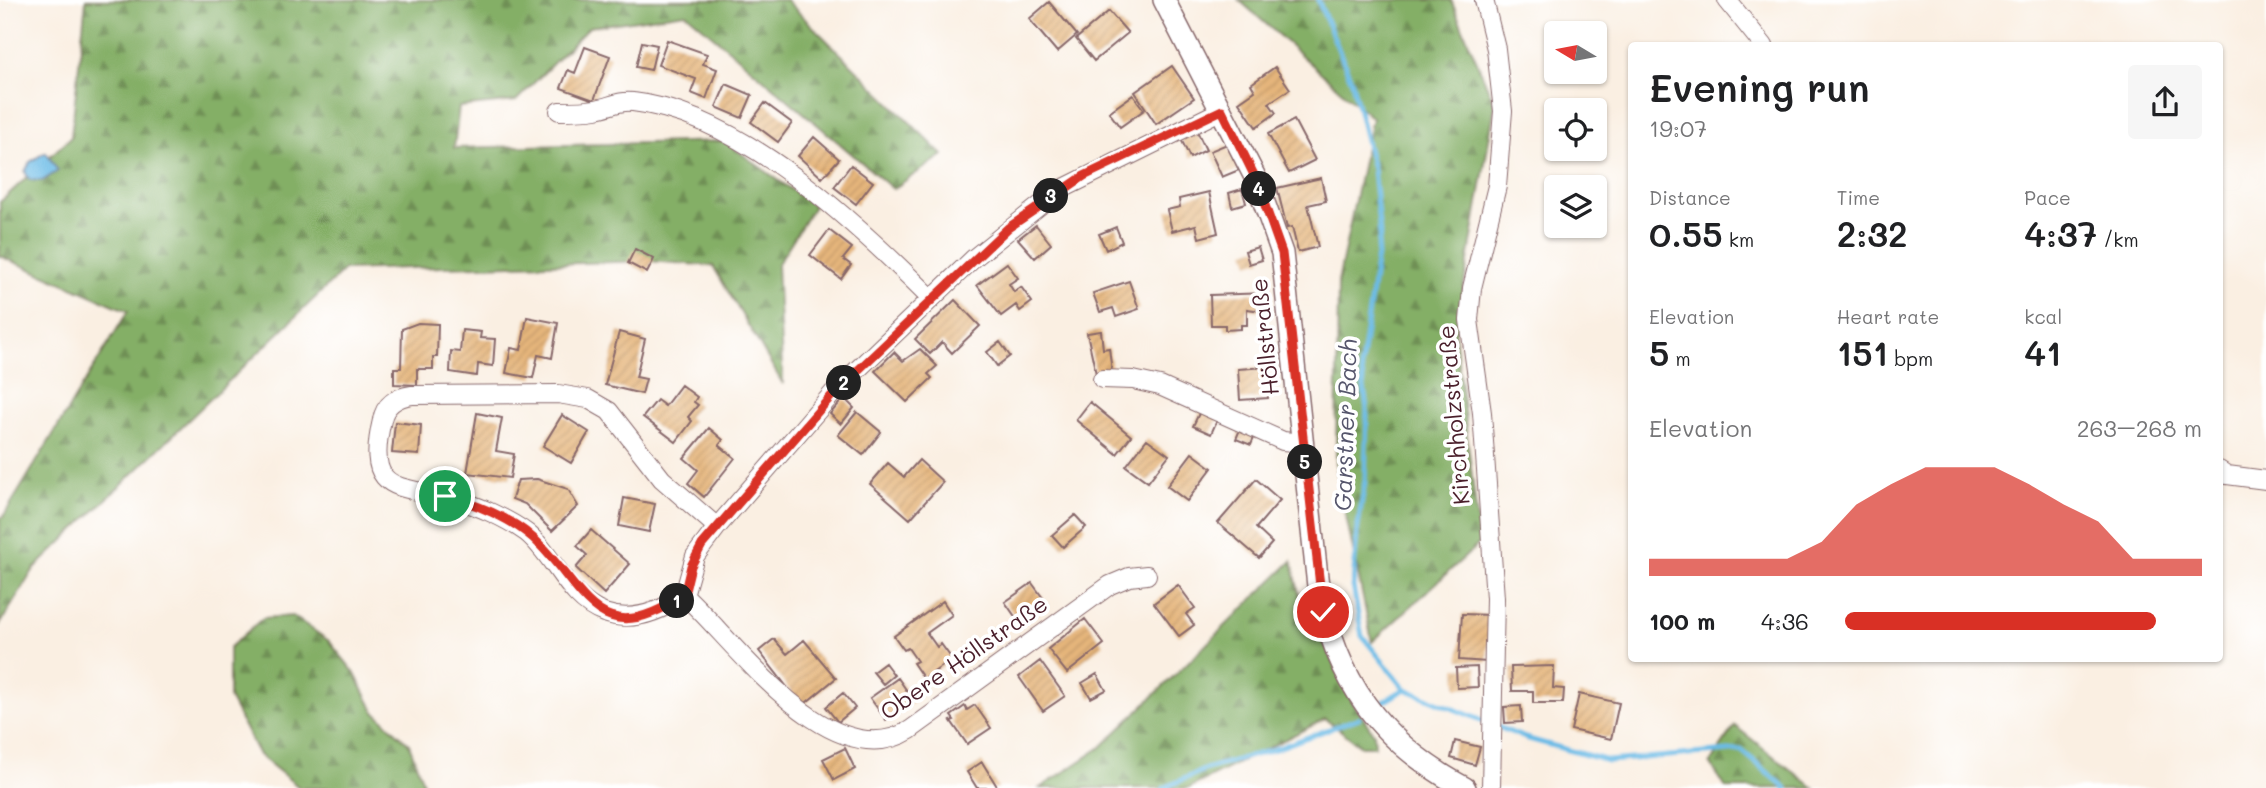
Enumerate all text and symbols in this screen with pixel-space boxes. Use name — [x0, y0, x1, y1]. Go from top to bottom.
north arrow — [1544, 21, 1606, 84]
map controls — [1544, 21, 1607, 238]
text: Evening run — [1649, 62, 1870, 112]
button: share — [2128, 65, 2202, 139]
button: locate — [1544, 98, 1607, 161]
text: 19:07 — [1649, 113, 1707, 143]
pin: 4 — [1242, 172, 1276, 206]
button: layers — [1544, 175, 1607, 238]
text: 4 — [1252, 176, 1265, 201]
pin: 3 — [1034, 178, 1068, 214]
text: 3 — [1045, 183, 1056, 208]
text: Distance — [1649, 185, 1731, 210]
text: Time — [1837, 185, 1880, 210]
text: Pace — [2024, 185, 2071, 210]
text: 0.55 — [1649, 210, 1723, 256]
text: 2:32 — [1837, 210, 1908, 256]
text: 4:37 — [2024, 210, 2097, 256]
text: km — [1723, 227, 1754, 252]
text: /km — [2097, 227, 2139, 252]
street label: Höllstraße — [1243, 277, 1285, 397]
text: Elevation — [1649, 304, 1734, 329]
text: Heart rate — [1837, 304, 1939, 329]
text: kcal — [2024, 304, 2062, 329]
street label: Kirchholzstraße — [1430, 324, 1476, 506]
text: 5 — [1649, 329, 1669, 375]
text: 151 — [1837, 329, 1888, 375]
text: 41 — [2024, 329, 2062, 375]
water label: Garstner Bach — [1326, 338, 1363, 512]
text: m — [1669, 346, 1691, 371]
text: bpm — [1888, 346, 1933, 371]
pin: 2 — [826, 366, 862, 400]
text: 2 — [838, 370, 849, 395]
text: Elevation — [1649, 413, 1752, 443]
text: 263–268 m — [2077, 413, 2202, 443]
pin: 5 — [1288, 444, 1322, 480]
text: 5 — [1299, 449, 1310, 474]
pin — [415, 466, 475, 526]
icon: arrive — [426, 477, 464, 515]
pin — [1293, 582, 1353, 642]
pin: 1 — [660, 584, 694, 618]
text: 1 — [672, 588, 681, 613]
street label: Obere Höllstraße — [874, 588, 1053, 726]
icon: check — [1304, 593, 1342, 631]
text: 100 m — [1649, 606, 1715, 636]
text: 4:36 — [1761, 606, 1809, 636]

